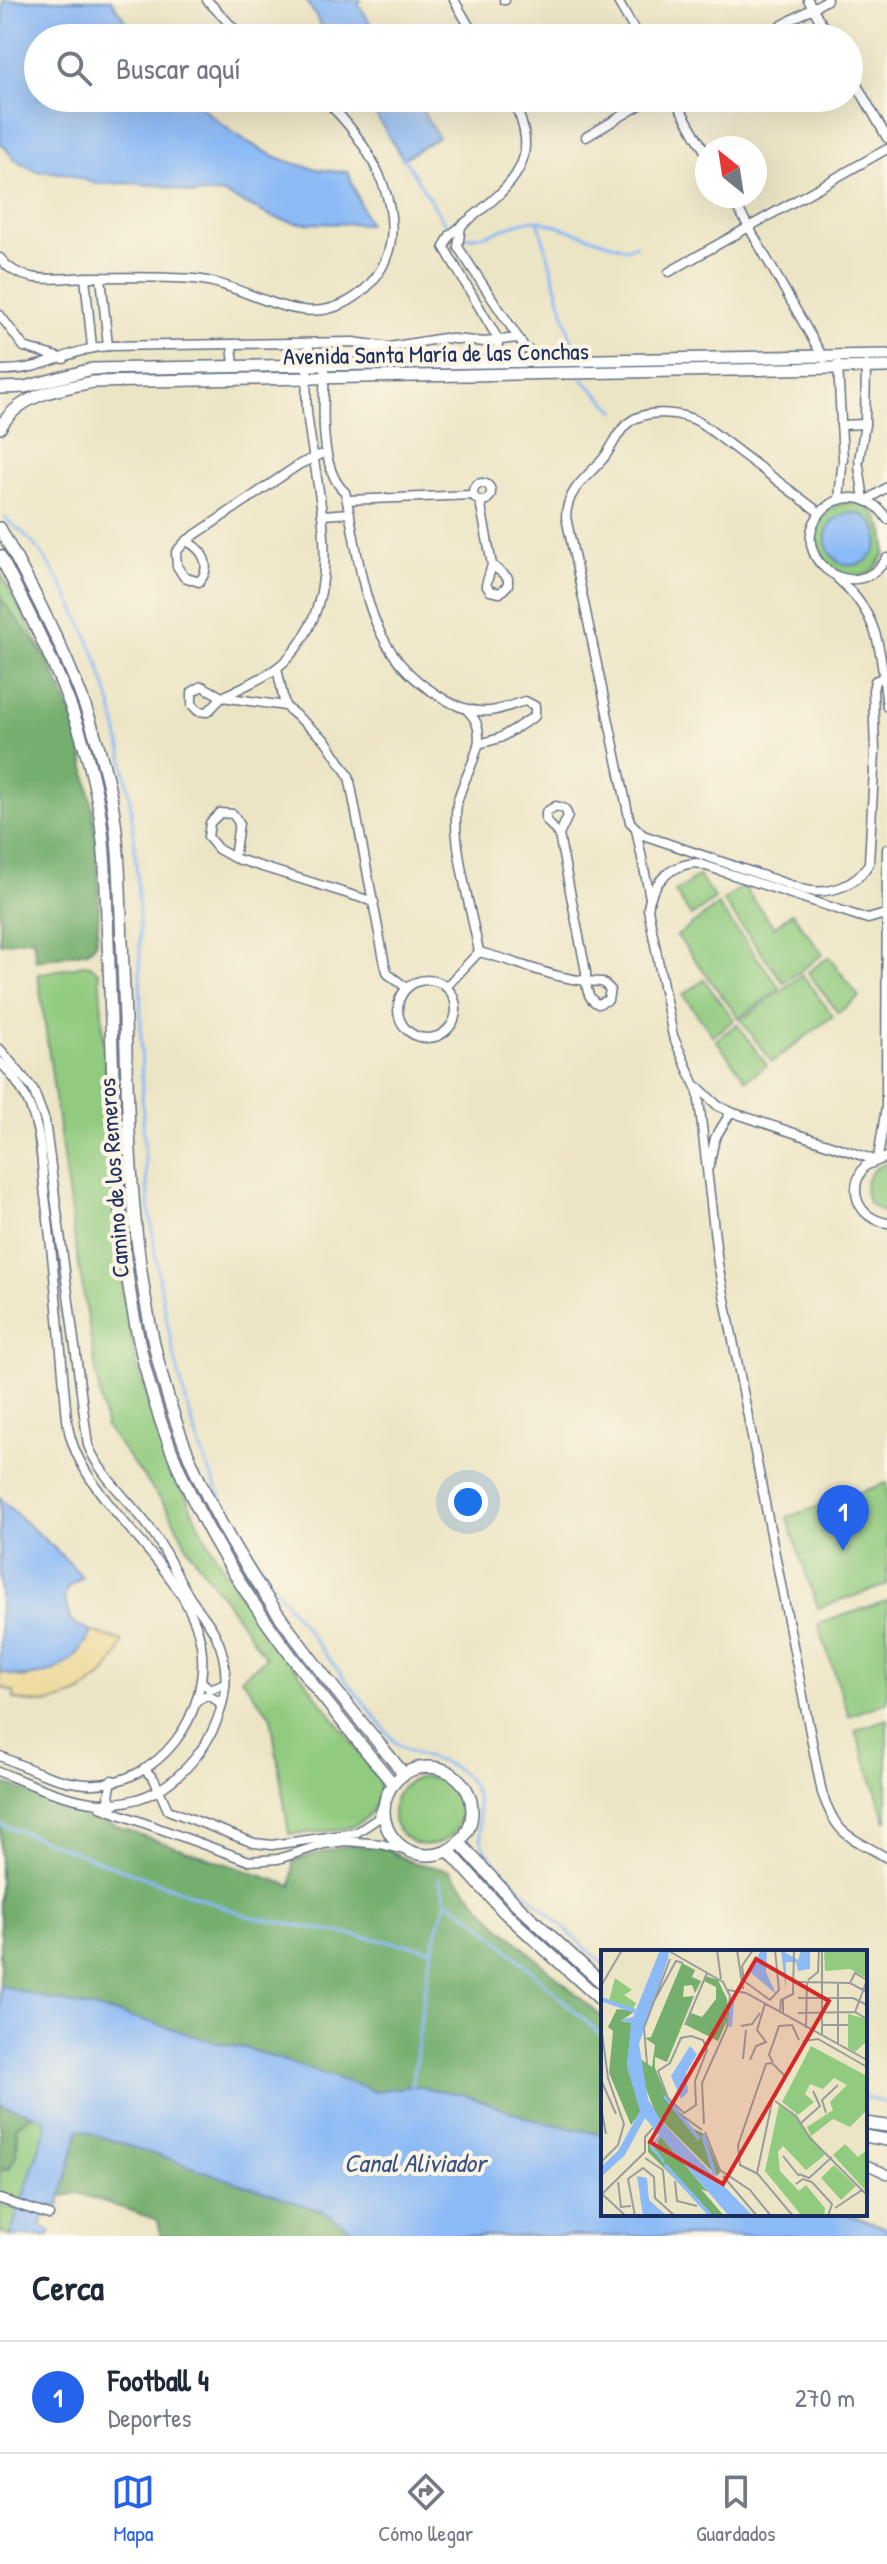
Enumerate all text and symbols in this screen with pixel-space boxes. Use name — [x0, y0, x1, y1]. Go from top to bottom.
search box — [24, 24, 863, 112]
icon: search — [52, 46, 96, 90]
text: Buscar aquí — [116, 48, 241, 88]
north arrow — [695, 136, 767, 208]
street label: Avenida Santa María de las Conchas — [283, 334, 589, 372]
street label: Camino de los Remeros — [90, 1077, 136, 1279]
your location — [448, 1482, 488, 1522]
pin: 1 — [817, 1485, 869, 1551]
inset map — [601, 1950, 867, 2216]
water label: Canal Aliviador — [344, 2145, 489, 2180]
text: Cerca — [32, 2265, 104, 2311]
text: Football 4 — [108, 2360, 209, 2400]
text: 1 — [53, 2380, 63, 2415]
text: 270 m — [795, 2380, 855, 2415]
text: Deportes — [108, 2400, 192, 2435]
tab: Mapa — [111, 2470, 155, 2548]
tab: Cómo llegar — [378, 2470, 473, 2548]
tab: Guardados — [696, 2470, 776, 2548]

